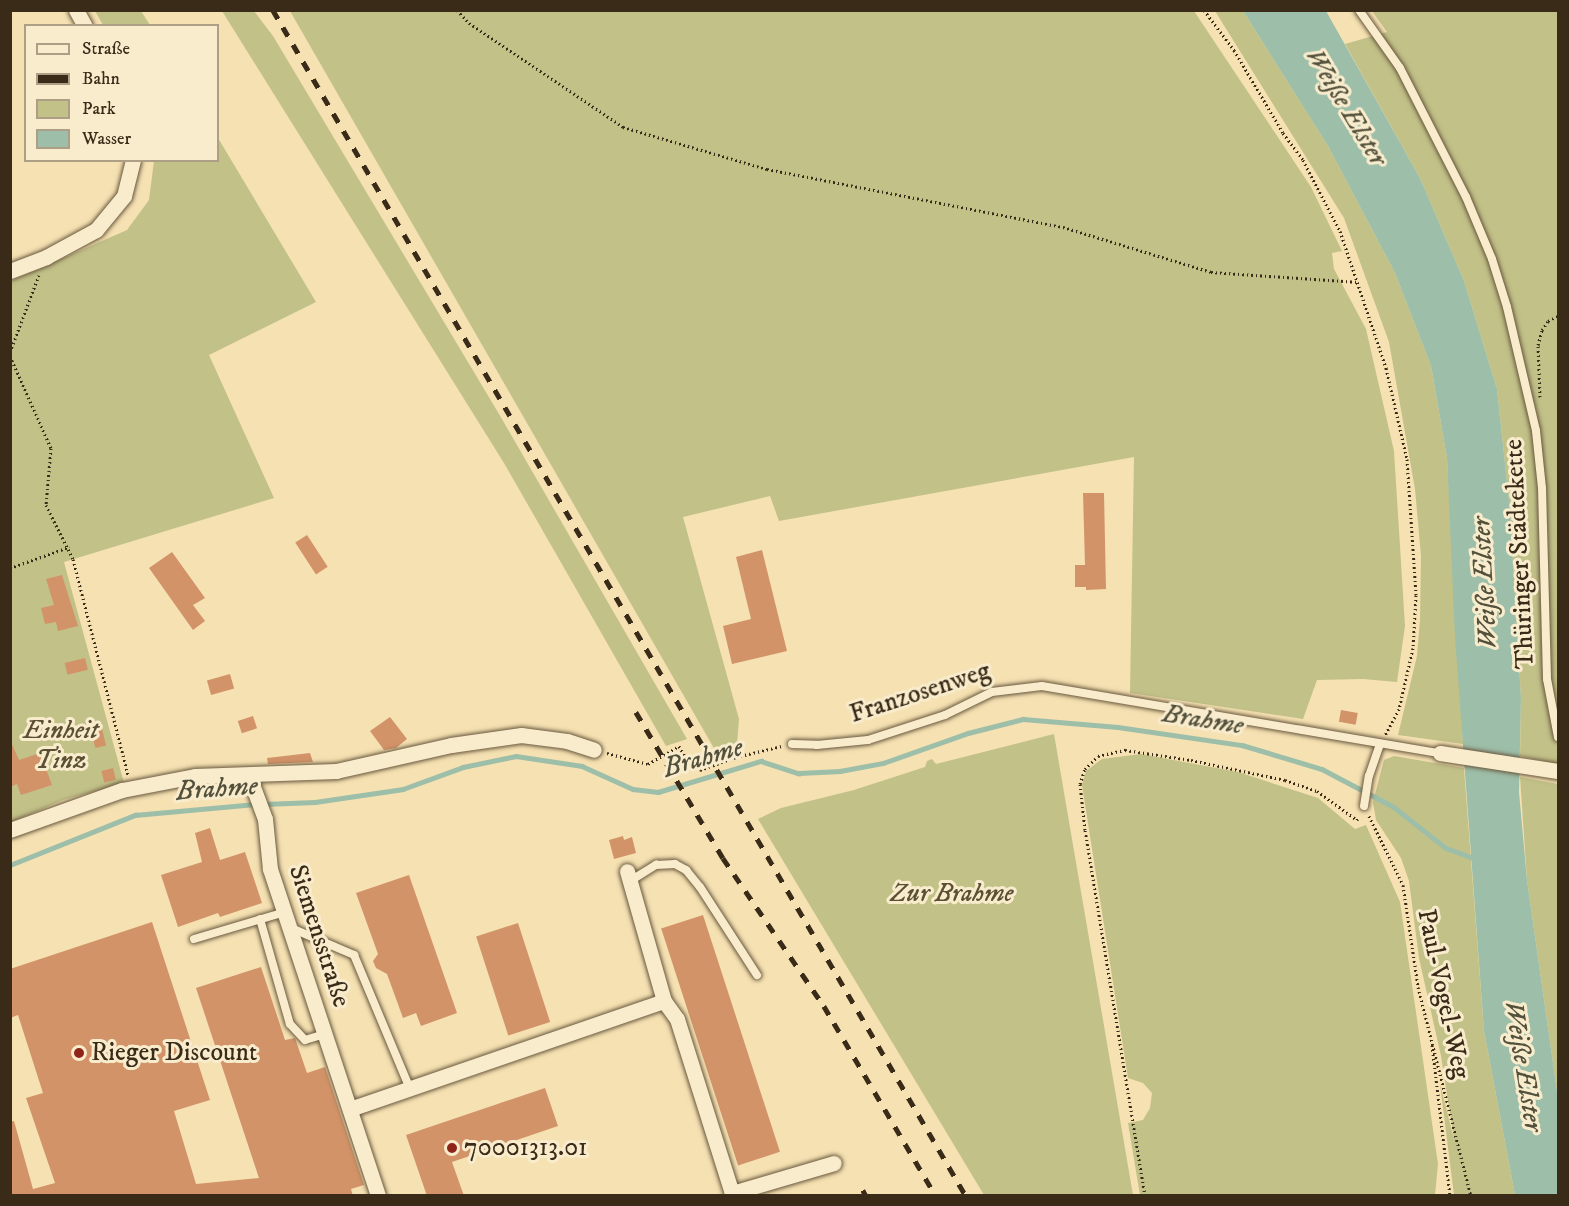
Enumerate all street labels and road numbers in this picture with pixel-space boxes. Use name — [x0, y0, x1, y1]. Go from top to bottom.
street label: Thüringer Städtekette — [1498, 438, 1542, 670]
street label: Franzosenweg — [846, 656, 994, 730]
street label: Siemensstraße — [281, 861, 357, 1011]
street label: Paul-Vogel-Weg — [1410, 906, 1476, 1082]

